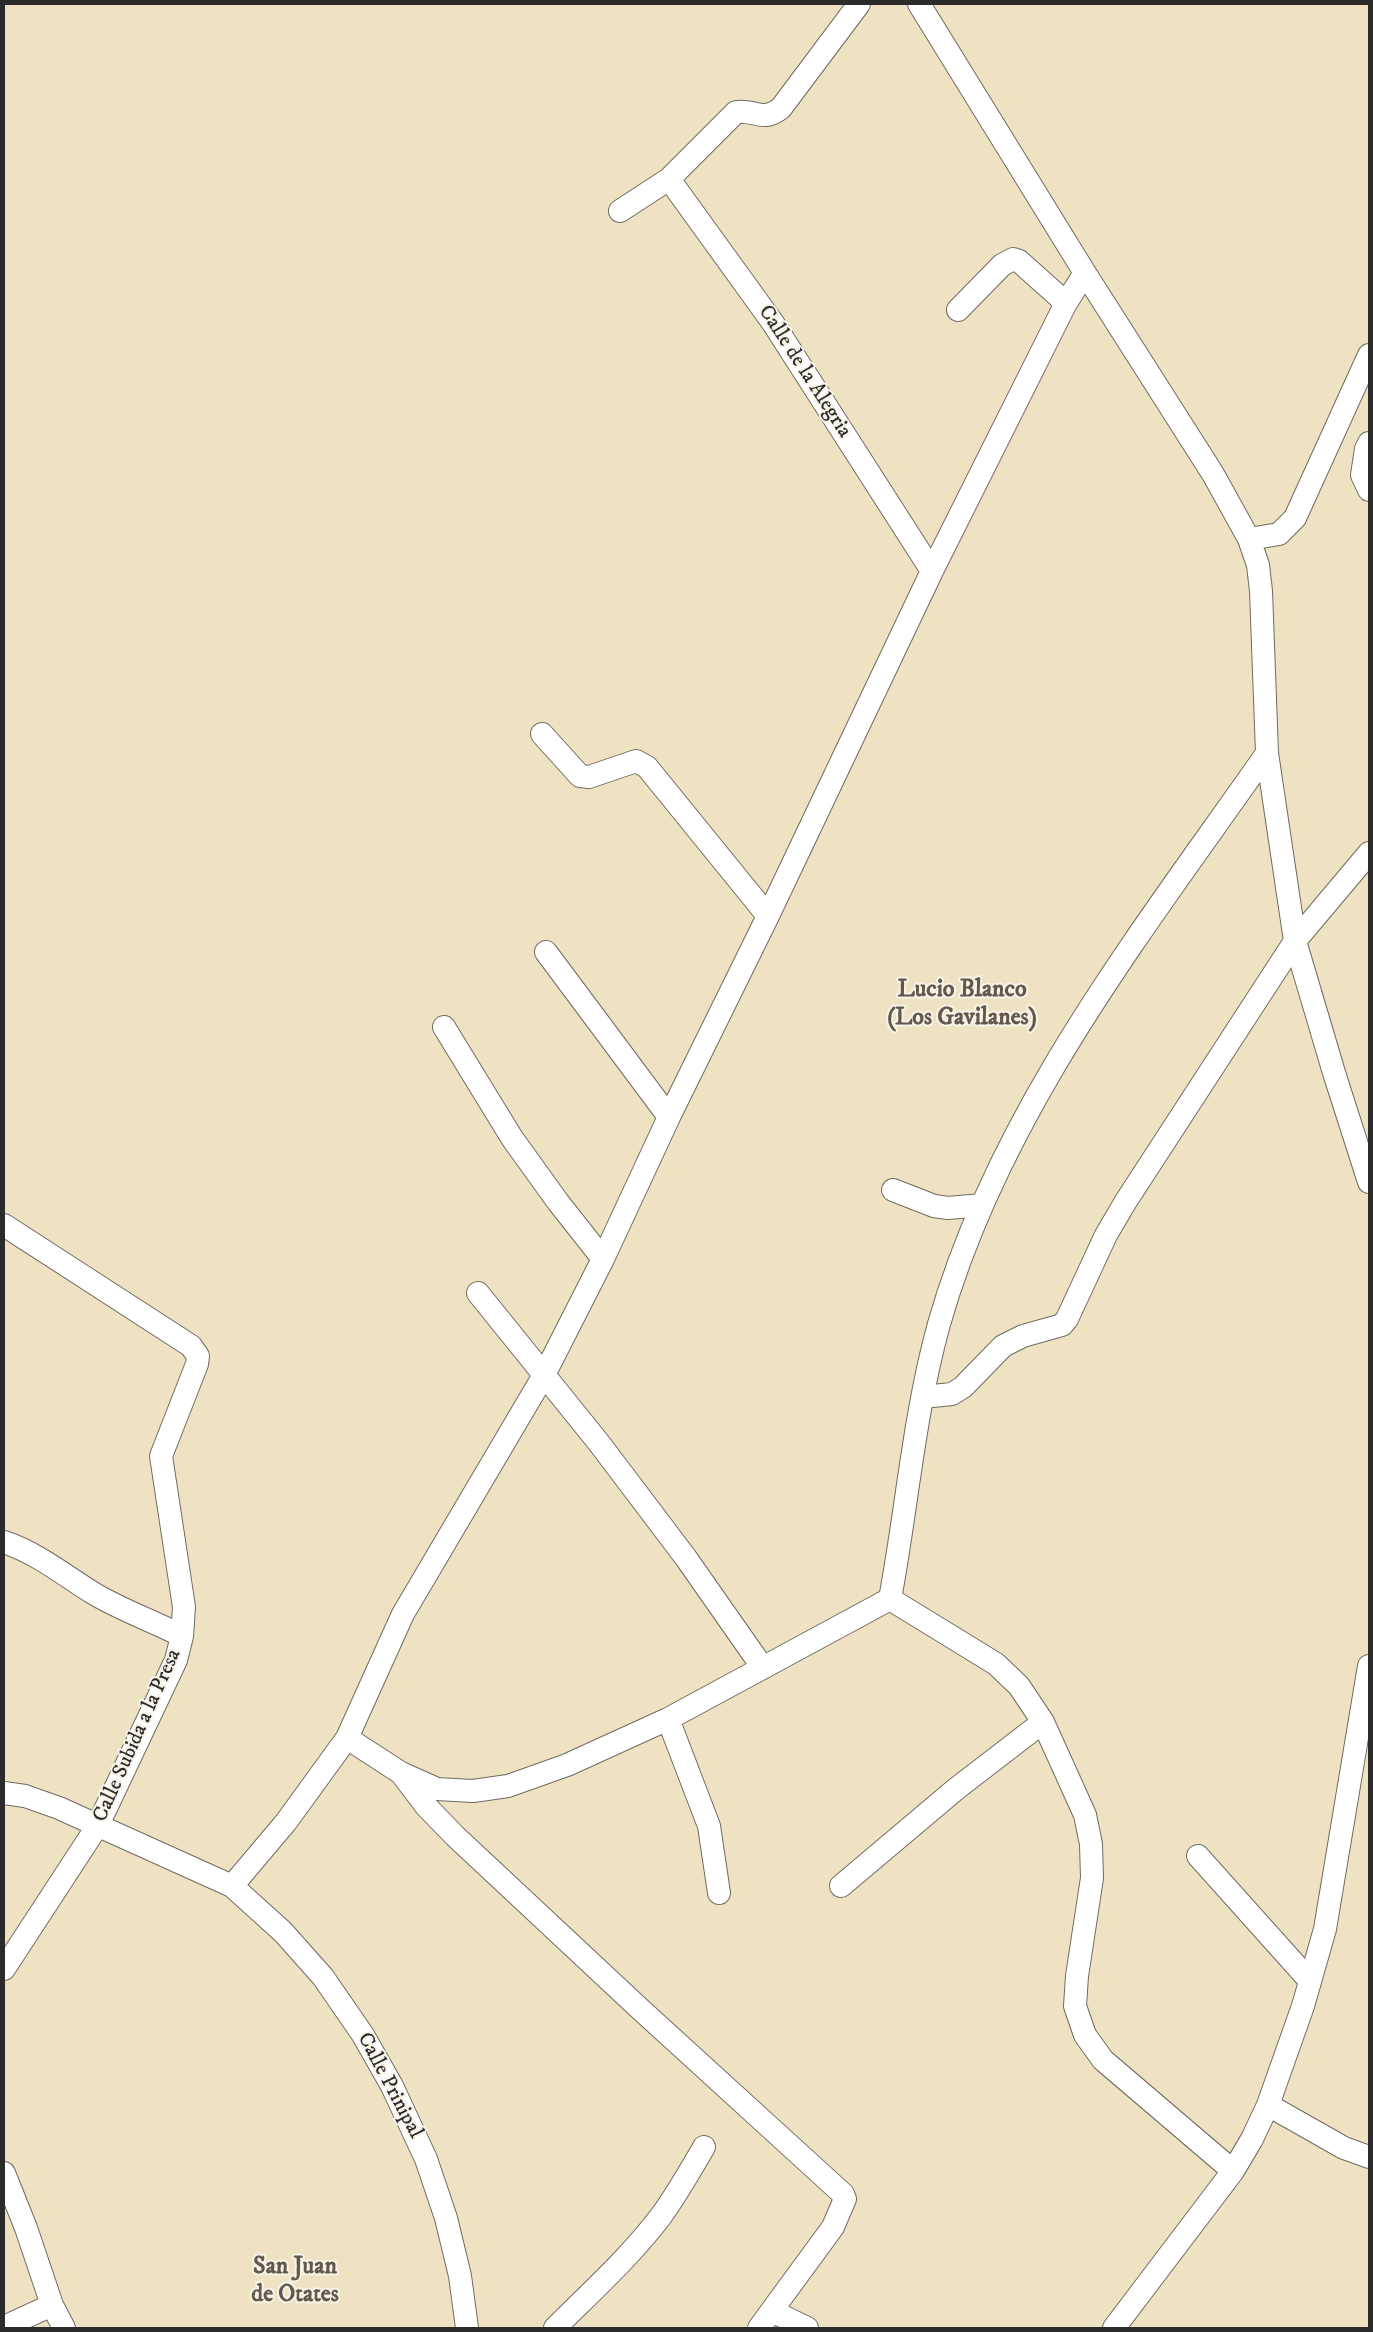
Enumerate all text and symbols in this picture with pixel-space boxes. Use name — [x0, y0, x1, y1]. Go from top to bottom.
street label: Calle de la Alegria — [752, 301, 856, 443]
district label: Lucio Blanco (Los Gavilanes) — [887, 977, 1037, 1033]
street label: Calle Subida a la Presa — [89, 1646, 187, 1826]
street label: Calle Prinipal — [351, 2029, 427, 2143]
district label: San Juan de Otates — [251, 2254, 339, 2310]

